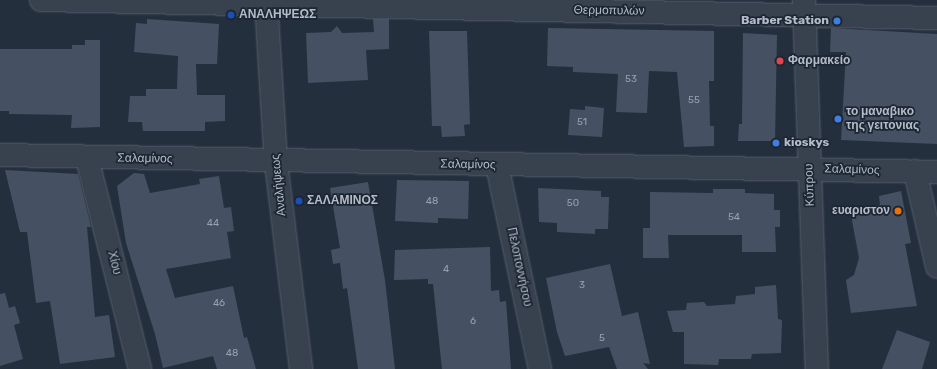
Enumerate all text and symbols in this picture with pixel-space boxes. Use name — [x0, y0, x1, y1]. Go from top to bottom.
street label: Θερμοπυλών — [573, 3, 645, 19]
place label: ΑΝΑΛΗΨΕΩΣ — [239, 8, 316, 22]
marker: ΑΝΑΛΗΨΕΩΣ — [226, 10, 236, 20]
place label: Barber Station — [741, 14, 829, 28]
marker: Barber Station — [832, 16, 842, 26]
place label: Φαρμακείο — [788, 54, 850, 68]
marker: Φαρμακείο — [775, 56, 785, 66]
house number: 53 — [625, 74, 637, 86]
house number: 55 — [688, 95, 700, 107]
place label: το μαναβικο της γειτονιας — [846, 105, 919, 133]
marker: το μαναβικο της γειτονιας — [833, 114, 843, 124]
house number: 51 — [577, 117, 587, 129]
place label: kioskys — [784, 136, 829, 150]
marker: kioskys — [771, 138, 781, 148]
street label: Σαλαμίνος — [117, 151, 173, 167]
street label: Αναλήψεως — [269, 153, 289, 217]
street label: Σαλαμίνος — [440, 157, 496, 173]
street label: Σαλαμίνος — [824, 162, 880, 178]
street label: Κύπρου — [802, 163, 818, 207]
place label: ΣΑΛΑΜΙΝΟΣ — [307, 194, 378, 208]
marker: ΣΑΛΑΜΙΝΟΣ — [294, 196, 304, 206]
house number: 48 — [426, 196, 438, 208]
house number: 50 — [567, 198, 579, 210]
place label: ευαριστον — [832, 204, 890, 218]
marker: ευαριστον — [893, 206, 903, 216]
house number: 54 — [728, 212, 740, 224]
house number: 44 — [207, 218, 219, 230]
street label: Πελοποννήσου — [504, 226, 534, 308]
street label: Χίου — [104, 250, 124, 276]
house number: 4 — [443, 264, 449, 276]
house number: 3 — [579, 280, 585, 292]
house number: 46 — [213, 298, 225, 310]
house number: 6 — [470, 316, 476, 328]
house number: 5 — [599, 333, 605, 345]
house number: 48 — [226, 348, 238, 360]

